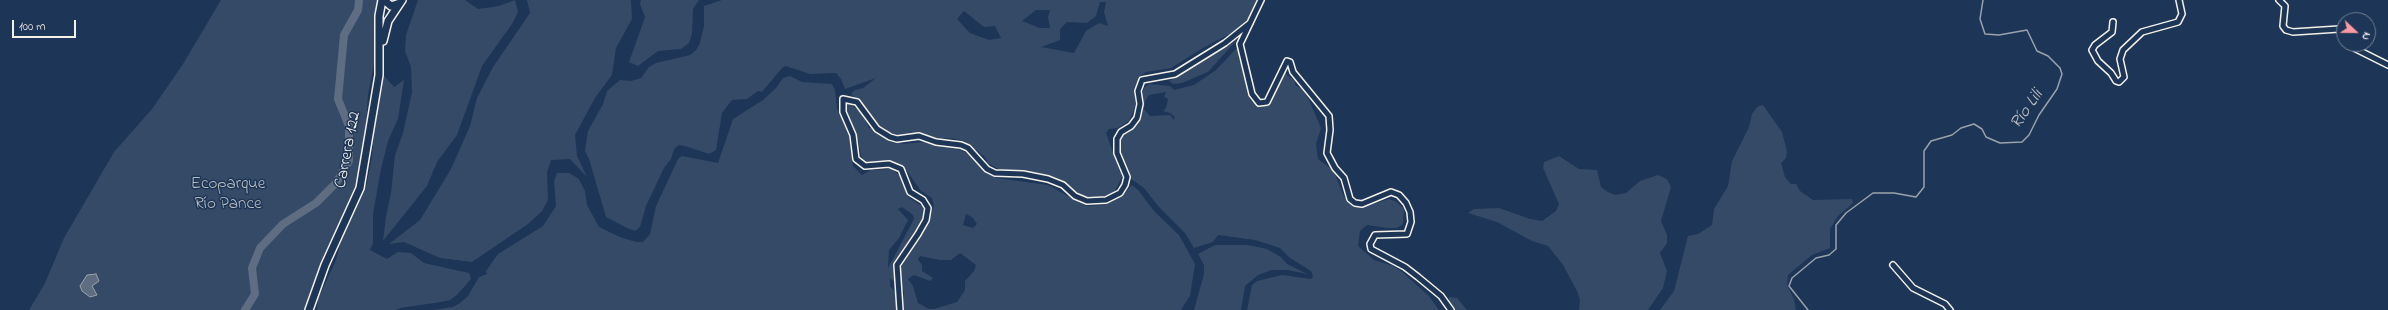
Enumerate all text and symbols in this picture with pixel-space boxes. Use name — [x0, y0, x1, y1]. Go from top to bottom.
scale bar — [14, 12, 78, 38]
north arrow — [2336, 12, 2376, 52]
text: 100 m — [19, 18, 46, 36]
text: N — [2357, 30, 2375, 43]
water label: Río Lili — [2007, 86, 2049, 134]
street label: Carrera 122 — [332, 110, 366, 190]
park label: Ecoparque Río Pance — [191, 175, 265, 215]

